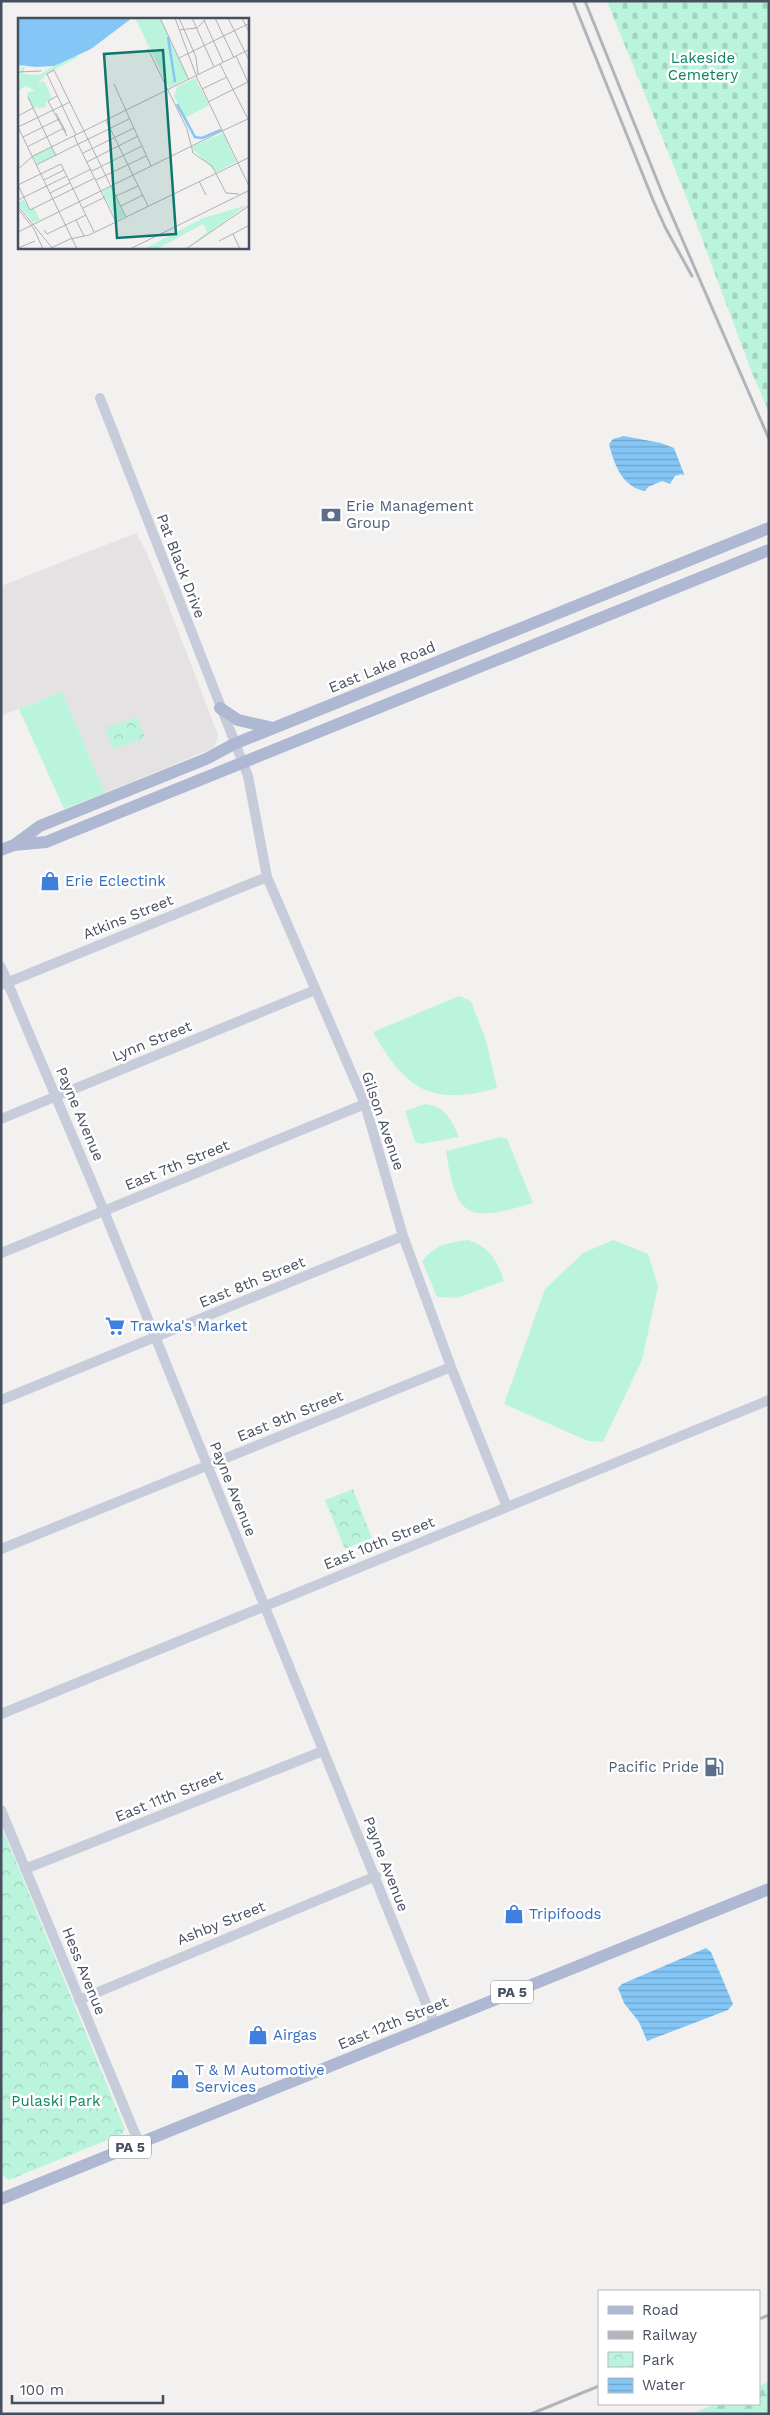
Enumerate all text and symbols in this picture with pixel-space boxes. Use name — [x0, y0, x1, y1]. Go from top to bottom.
inset map — [18, 18, 249, 249]
park label: Lakeside Cemetery — [668, 49, 738, 84]
place label: Erie Management Group — [346, 497, 474, 532]
bank icon: Erie Management Group — [320, 504, 342, 526]
street label: Pat Black Drive — [153, 511, 209, 621]
street label: East Lake Road — [326, 637, 438, 697]
shop icon: Erie Eclectink — [39, 870, 61, 892]
place label: Erie Eclectink — [65, 872, 166, 890]
street label: Atkins Street — [80, 890, 176, 943]
street label: Lynn Street — [110, 1017, 195, 1065]
street label: Payne Avenue — [52, 1064, 108, 1164]
street label: Gilson Avenue — [358, 1069, 408, 1173]
street label: East 7th Street — [122, 1136, 232, 1194]
street label: East 8th Street — [196, 1252, 308, 1311]
supermarket icon: Trawka's Market — [104, 1315, 126, 1337]
place label: Trawka's Market — [130, 1317, 248, 1335]
street label: East 9th Street — [234, 1386, 346, 1445]
street label: Payne Avenue — [206, 1439, 260, 1539]
street label: East 10th Street — [321, 1512, 438, 1573]
fuel station icon: Pacific Pride — [703, 1756, 725, 1778]
place label: Pacific Pride — [608, 1758, 699, 1776]
street label: East 11th Street — [112, 1766, 226, 1826]
street label: Payne Avenue — [360, 1814, 412, 1914]
street label: Ashby Street — [174, 1897, 269, 1949]
shop icon: Tripifoods — [503, 1903, 525, 1925]
place label: Tripifoods — [529, 1905, 602, 1923]
street label: Hess Avenue — [58, 1925, 110, 2017]
road number: PA 5 — [491, 1980, 533, 2004]
street label: East 12th Street — [335, 1992, 452, 2053]
shop icon: Airgas — [247, 2024, 269, 2046]
place label: Airgas — [273, 2026, 317, 2044]
place label: T & M Automotive Services — [195, 2061, 325, 2096]
shop icon: T & M Automotive Services — [169, 2068, 191, 2090]
park label: Pulaski Park — [11, 2092, 101, 2110]
road number: PA 5 — [109, 2136, 151, 2158]
legend — [598, 2290, 760, 2405]
text: Road — [642, 2301, 679, 2319]
text: Railway — [642, 2326, 697, 2344]
text: Park — [642, 2351, 675, 2369]
scale bar — [12, 2372, 164, 2404]
text: Water — [642, 2376, 685, 2394]
text: 100 m — [20, 2381, 64, 2399]

